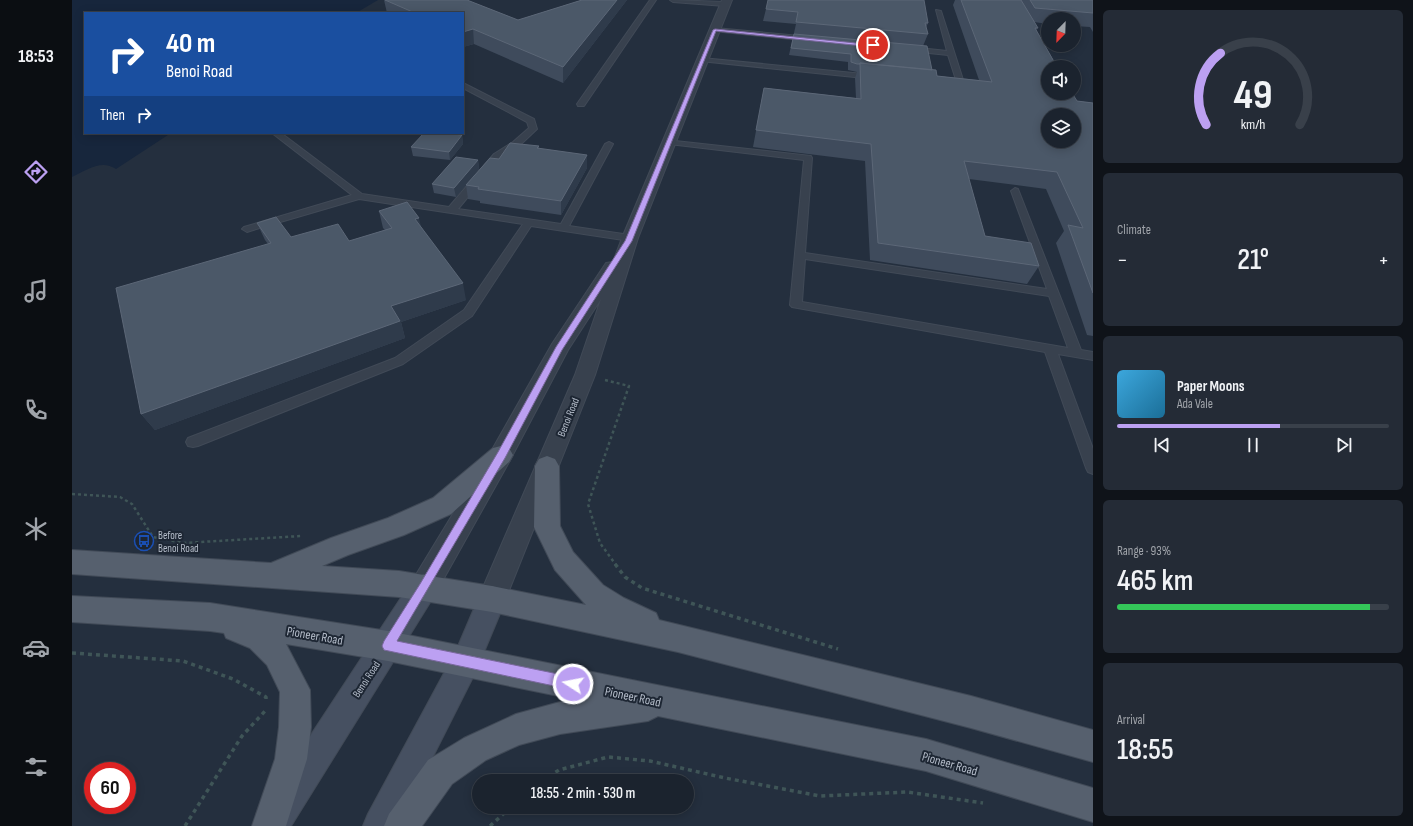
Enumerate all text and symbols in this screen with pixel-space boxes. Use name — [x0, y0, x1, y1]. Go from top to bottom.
north arrow — [1041, 12, 1081, 52]
map controls — [1041, 12, 1081, 148]
text: 40 m — [166, 27, 215, 60]
icon: right — [100, 28, 152, 80]
pin — [856, 28, 890, 62]
icon: arrive — [862, 34, 884, 56]
text: 18:53 — [18, 46, 54, 67]
button: sound — [1041, 60, 1081, 100]
text: Benoi Road — [166, 61, 233, 82]
text: 49 — [1233, 70, 1273, 119]
icon: right — [133, 104, 155, 126]
text: Then — [100, 106, 125, 125]
button: layers — [1041, 108, 1081, 148]
text: km/h — [1241, 115, 1265, 132]
icon: directions — [22, 158, 50, 186]
text: Climate — [1117, 222, 1151, 238]
text: 21° — [1237, 242, 1269, 278]
text: − — [1117, 247, 1128, 274]
text: + — [1378, 247, 1389, 274]
icon: music — [22, 277, 50, 305]
text: Paper Moons — [1177, 377, 1245, 396]
street label: Benoi Road — [555, 395, 582, 438]
icon: phone — [22, 396, 50, 424]
text: Ada Vale — [1177, 396, 1213, 412]
icon: previous — [1151, 434, 1173, 456]
icon: pause — [1242, 434, 1264, 456]
icon: next — [1333, 434, 1355, 456]
icon: climate — [22, 515, 50, 543]
place label: Before Benoi Road — [158, 529, 199, 555]
bus stop icon: Before Benoi Road — [133, 530, 155, 552]
text: Range · 93% — [1117, 543, 1171, 559]
text: 465 km — [1117, 563, 1193, 599]
street label: Pioneer Road — [285, 623, 344, 649]
icon: car — [22, 634, 50, 662]
street label: Benoi Road — [350, 658, 383, 700]
position arrow — [552, 663, 594, 705]
street label: Pioneer Road — [603, 683, 662, 711]
text: Arrival — [1117, 712, 1145, 728]
text: 18:55 — [1117, 732, 1174, 768]
street label: Pioneer Road — [920, 748, 979, 779]
icon: filters — [22, 753, 50, 781]
speed limit sign: 60 — [84, 762, 136, 814]
text: 18:55 · 2 min · 530 m — [531, 784, 635, 803]

